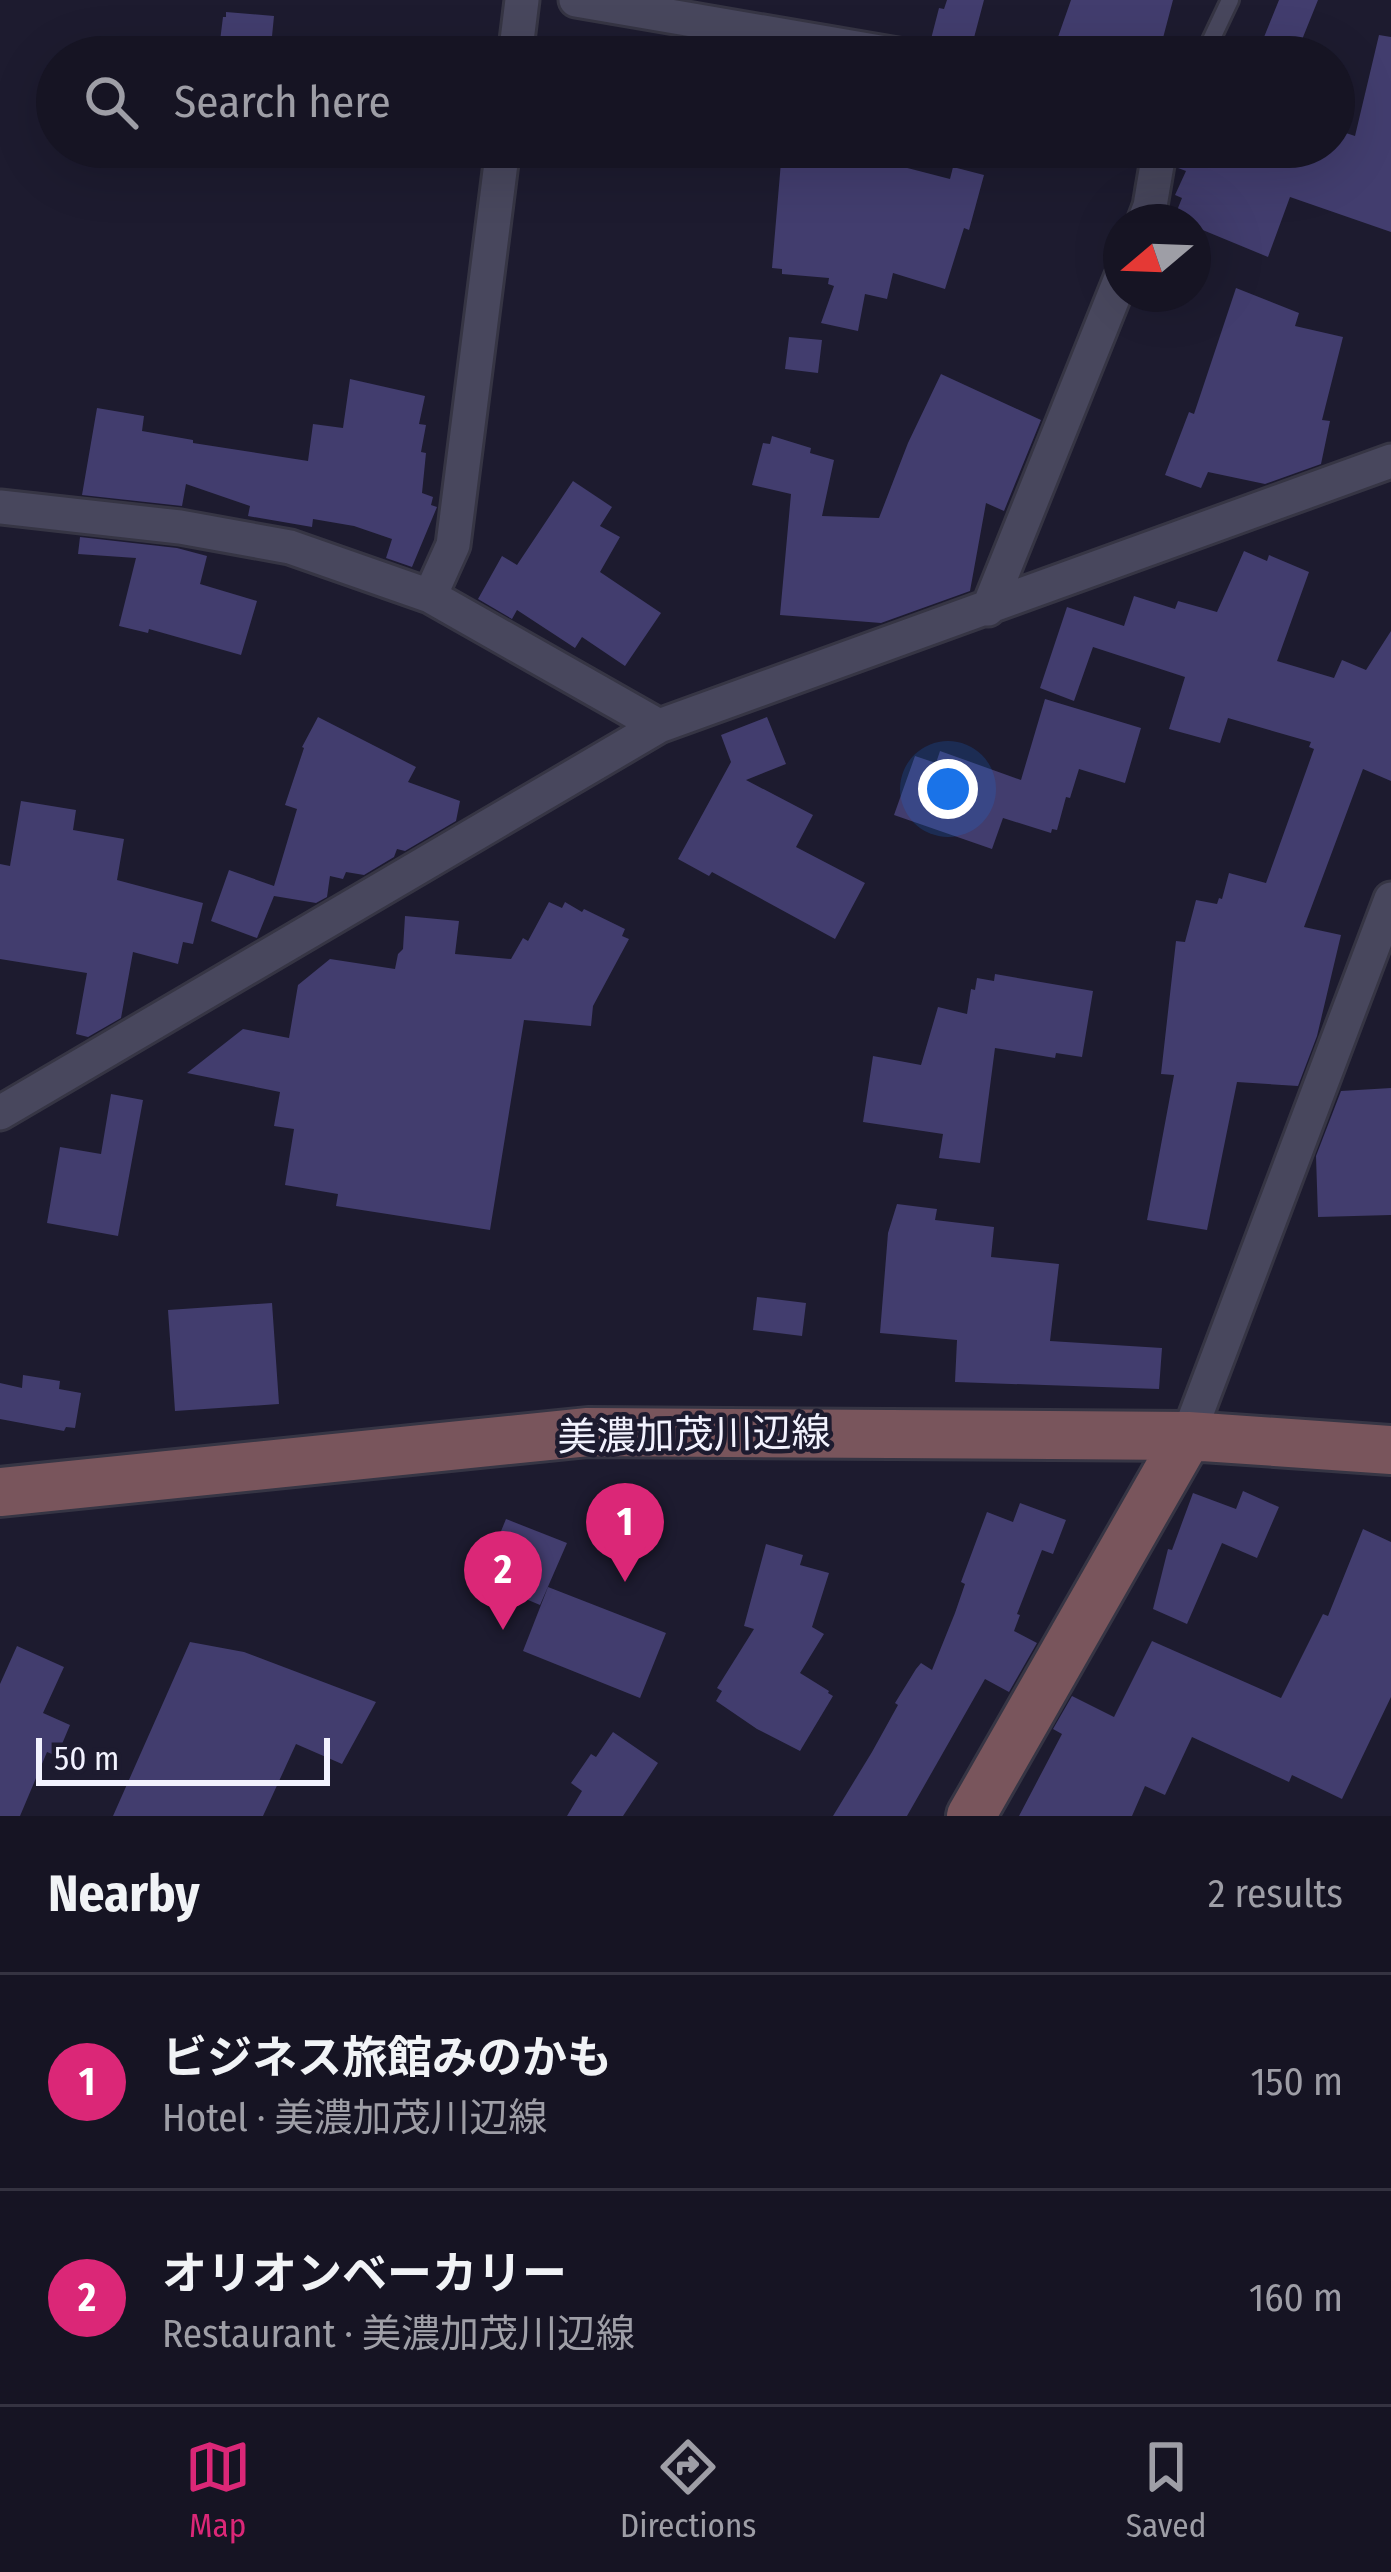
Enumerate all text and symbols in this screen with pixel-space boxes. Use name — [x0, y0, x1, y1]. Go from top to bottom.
search box — [36, 36, 1355, 168]
icon: search — [78, 69, 144, 135]
text: Search here — [174, 75, 391, 129]
north arrow — [1103, 204, 1211, 312]
your location — [918, 759, 978, 819]
street label: 美濃加茂川辺線 — [557, 1410, 831, 1460]
pin: 1 — [586, 1483, 664, 1582]
pin: 2 — [464, 1531, 542, 1630]
scale bar — [36, 1732, 330, 1785]
text: 50 m — [54, 1739, 119, 1779]
text: Nearby — [48, 1863, 200, 1925]
text: 2 results — [1208, 1871, 1343, 1917]
text: ビジネス旅館みのかも — [162, 2031, 612, 2085]
text: 1 — [79, 2059, 95, 2105]
text: 150 m — [1250, 2059, 1343, 2105]
text: Hotel · 美濃加茂川辺線 — [162, 2095, 547, 2141]
text: オリオンベーカリー — [162, 2247, 567, 2301]
text: 2 — [78, 2275, 96, 2321]
text: 160 m — [1249, 2275, 1343, 2321]
text: Restaurant · 美濃加茂川辺線 — [162, 2311, 635, 2357]
tab: Map — [185, 2434, 251, 2546]
tab: Directions — [620, 2434, 756, 2546]
tab: Saved — [1126, 2434, 1206, 2546]

